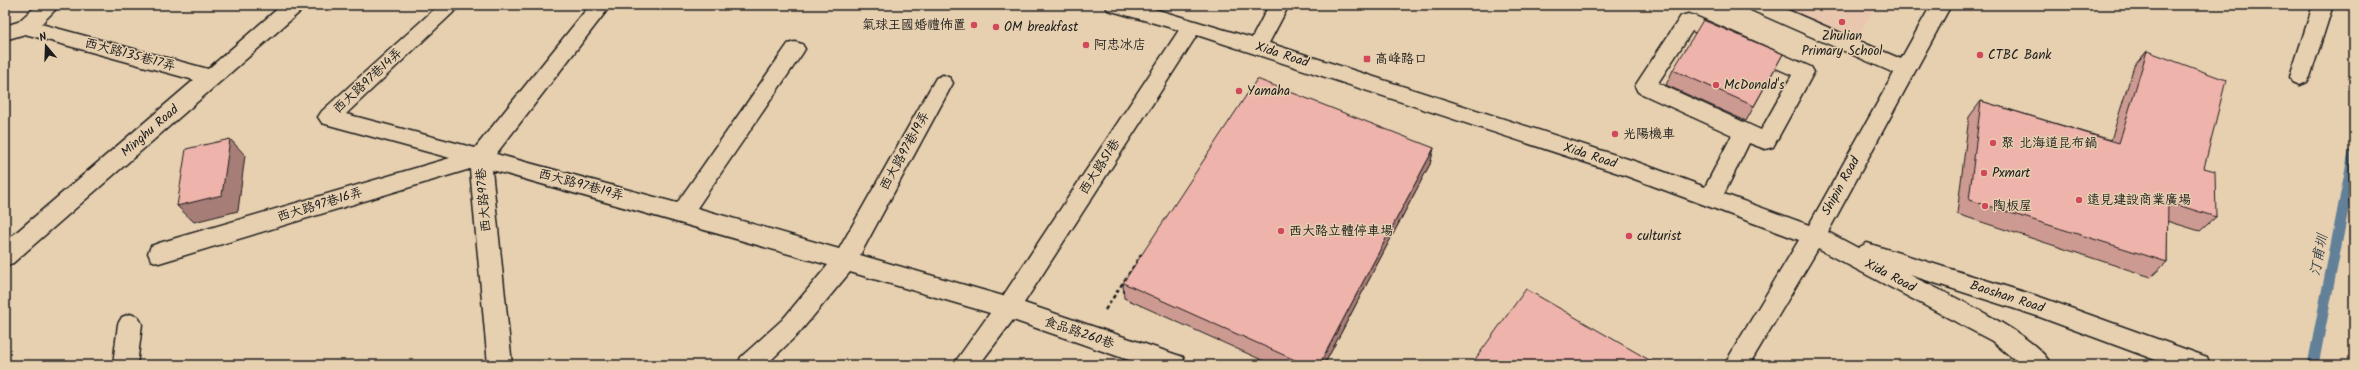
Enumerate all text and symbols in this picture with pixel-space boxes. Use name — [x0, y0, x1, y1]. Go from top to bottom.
place label: 氣球王國婚禮佈置 — [862, 15, 966, 36]
place label: OM breakfast — [1004, 17, 1079, 38]
marker: Zhulian Primary School — [1837, 17, 1847, 27]
marker: 氣球王國婚禮佈置 — [969, 20, 979, 30]
marker: OM breakfast — [991, 22, 1001, 32]
north arrow — [26, 26, 66, 66]
place label: Zhulian Primary School — [1801, 26, 1883, 62]
text: N — [37, 28, 49, 47]
street label: 西大路135巷17弄 — [82, 33, 178, 77]
place label: 阿忠冰店 — [1094, 35, 1146, 56]
street label: Xida Road — [1253, 37, 1312, 74]
marker: 阿忠冰店 — [1081, 40, 1091, 50]
street label: 西大路97巷14弄 — [328, 43, 408, 119]
place label: CTBC Bank — [1988, 45, 2052, 66]
place label: 高峰路口 — [1375, 49, 1427, 70]
marker: CTBC Bank — [1975, 50, 1985, 60]
marker: 高峰路口 — [1362, 54, 1372, 64]
place label: McDonald's — [1724, 75, 1785, 96]
marker: McDonald's — [1711, 80, 1721, 90]
place label: Yamaha — [1247, 81, 1290, 102]
marker: Yamaha — [1234, 86, 1244, 96]
street label: Minghu Road — [116, 99, 184, 162]
street label: 西大路97巷19弄 — [875, 108, 935, 194]
place label: 光陽機車 — [1623, 124, 1675, 145]
marker: 光陽機車 — [1610, 129, 1620, 139]
place label: 聚 北海道昆布鍋 — [2001, 133, 2097, 154]
street label: 西大路51巷 — [1074, 135, 1126, 199]
street label: Xida Road — [1561, 138, 1620, 175]
marker: 聚 北海道昆布鍋 — [1988, 138, 1998, 148]
street label: Shipin Road — [1816, 152, 1866, 219]
place label: Pxmart — [1992, 163, 2031, 184]
street label: 西大路97巷19弄 — [536, 164, 626, 206]
street label: 西大路97巷 — [471, 167, 497, 233]
marker: Pxmart — [1979, 168, 1989, 178]
street label: 西大路97巷16弄 — [275, 182, 365, 228]
place label: 遠見建設商業廣場 — [2087, 190, 2191, 211]
marker: 遠見建設商業廣場 — [2074, 195, 2084, 205]
place label: 陶板屋 — [1993, 196, 2032, 217]
marker: 陶板屋 — [1980, 201, 1990, 211]
place label: 西大路立體停車場 — [1289, 221, 1393, 242]
marker: 西大路立體停車場 — [1276, 226, 1286, 236]
place label: culturist — [1637, 226, 1682, 247]
water label: 汀甫圳 — [2304, 230, 2334, 278]
marker: culturist — [1624, 231, 1634, 241]
street label: Xida Road — [1861, 254, 1920, 298]
street label: Baoshan Road — [1967, 275, 2047, 319]
street label: 食品路260巷 — [1041, 311, 1117, 355]

